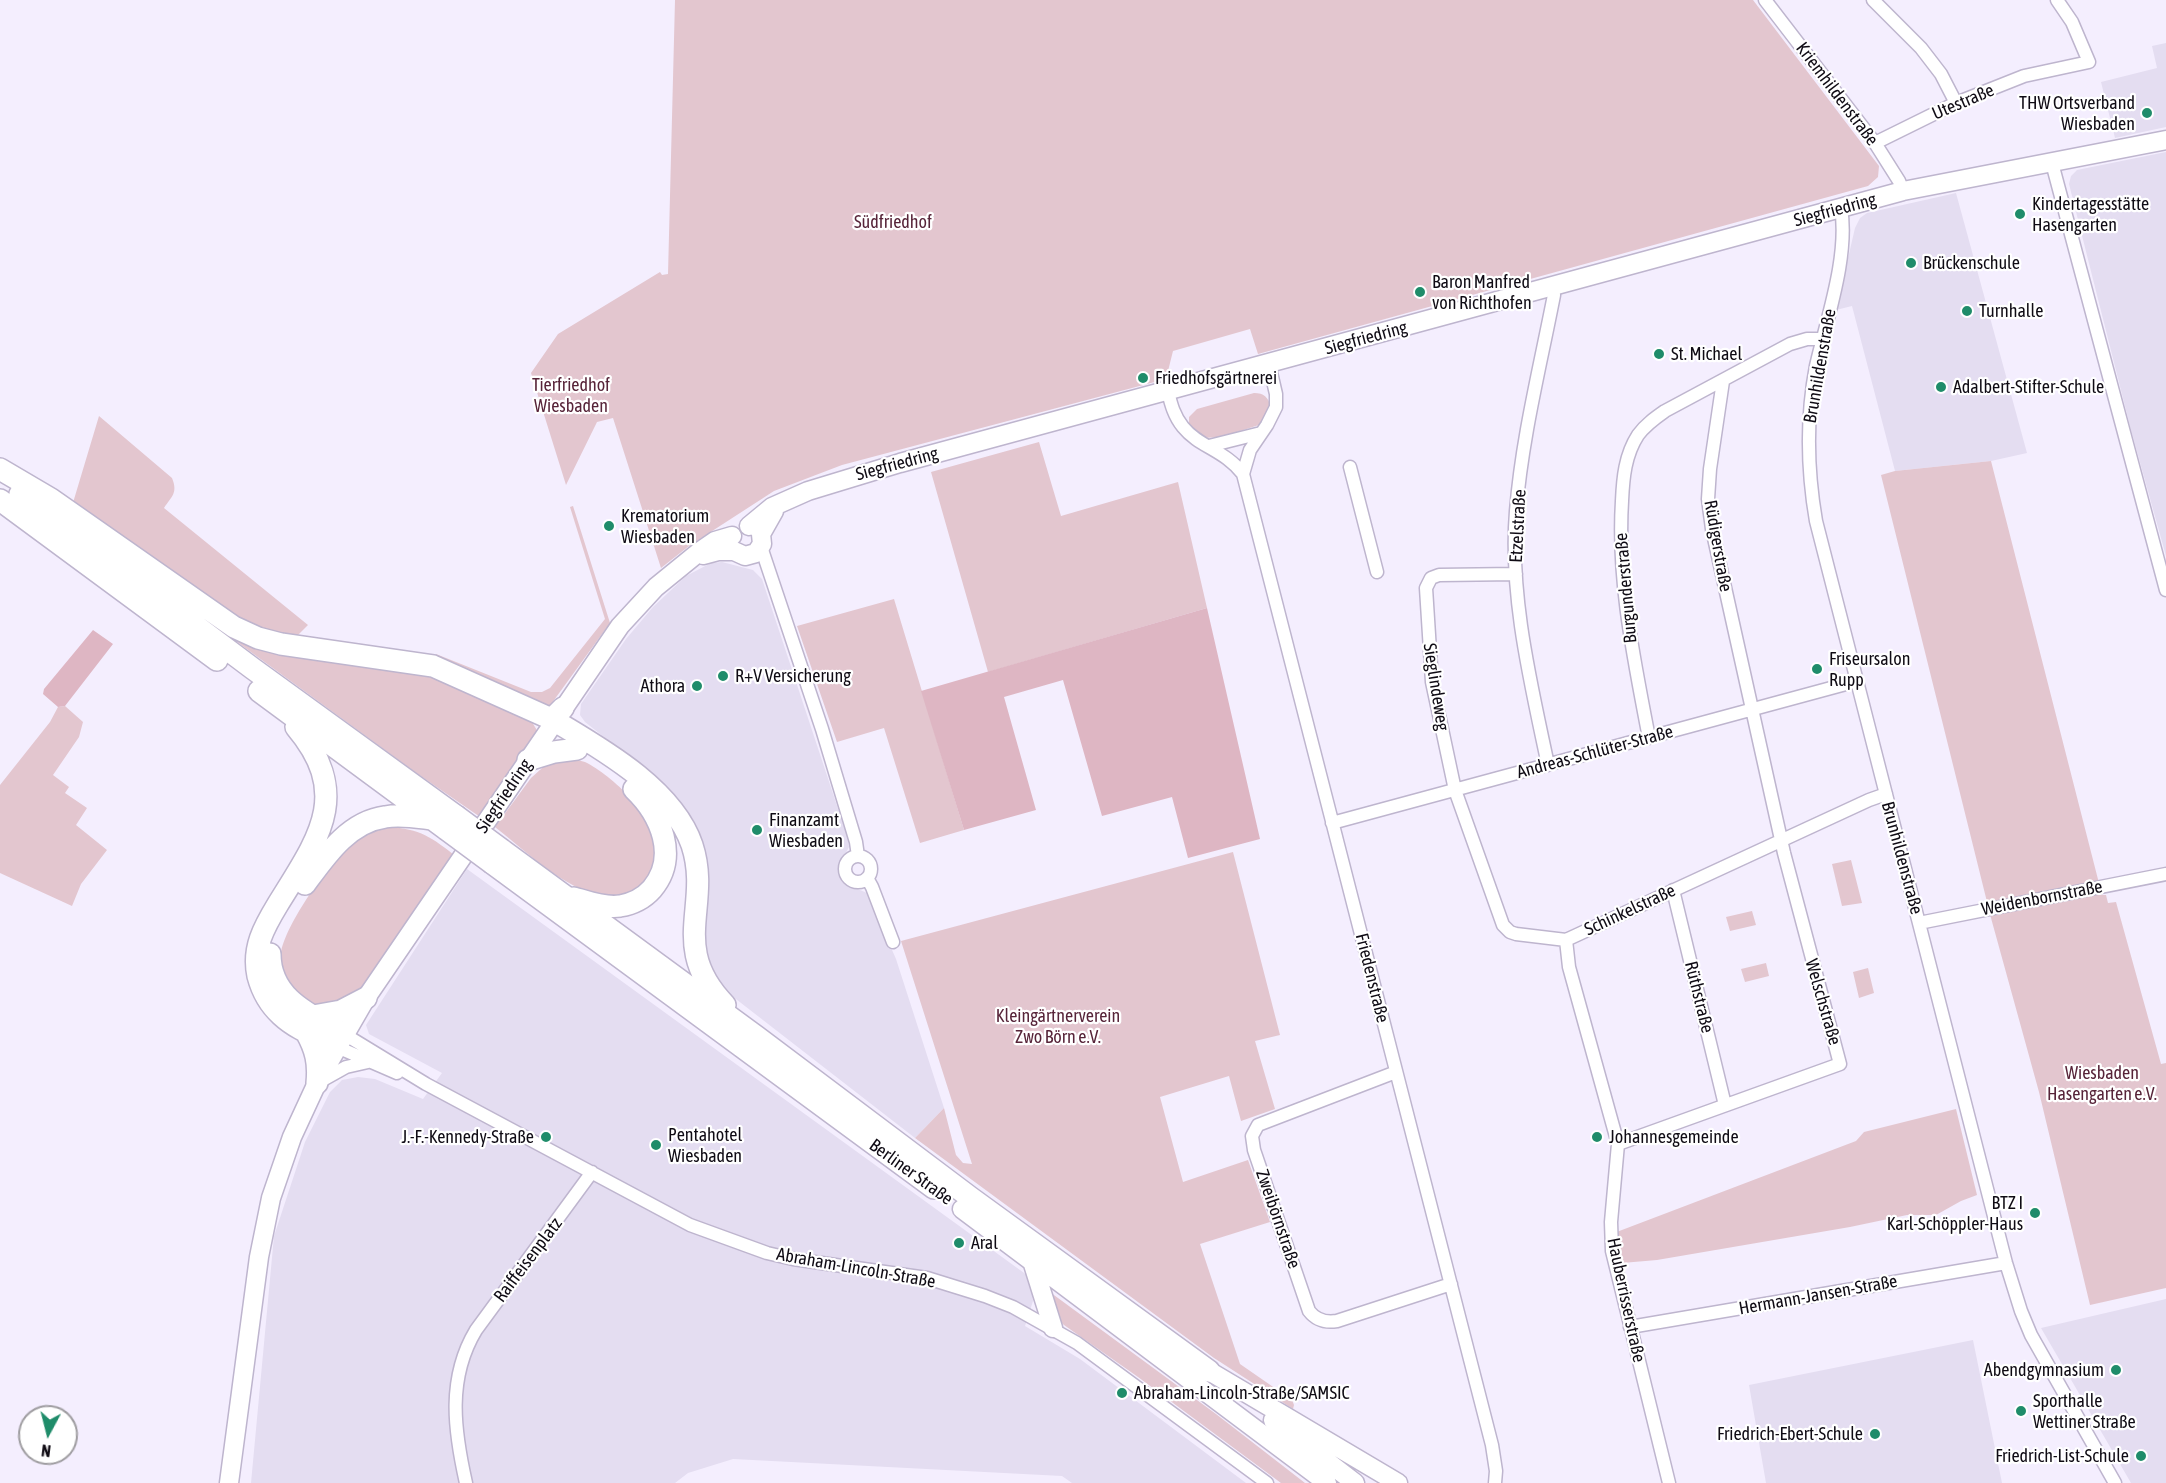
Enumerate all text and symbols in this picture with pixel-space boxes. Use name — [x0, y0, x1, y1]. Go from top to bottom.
street label: Kriemhildenstraße — [1791, 38, 1883, 150]
street label: Utestraße — [1929, 79, 1997, 125]
place label: THW Ortsverband Wiesbaden — [2019, 92, 2135, 134]
marker: THW Ortsverband Wiesbaden — [2140, 106, 2154, 120]
street label: Siegfriedring — [1791, 189, 1879, 231]
place label: Kindertagesstätte Hasengarten — [2032, 193, 2149, 236]
marker: Kindertagesstätte Hasengarten — [2013, 207, 2027, 221]
park label: Südfriedhof — [854, 211, 932, 233]
place label: Brückenschule — [1923, 252, 2020, 274]
marker: Brückenschule — [1904, 256, 1918, 270]
place label: Baron Manfred von Richthofen — [1432, 271, 1532, 314]
marker: Baron Manfred von Richthofen — [1413, 285, 1427, 299]
place label: Turnhalle — [1979, 300, 2043, 322]
marker: Turnhalle — [1960, 304, 1974, 318]
street label: Brunhildenstraße — [1799, 307, 1841, 425]
street label: Siegfriedring — [1322, 317, 1410, 359]
place label: St. Michael — [1671, 343, 1742, 365]
marker: St. Michael — [1652, 347, 1666, 361]
place label: Friedhofsgärtnerei — [1155, 367, 1277, 389]
marker: Friedhofsgärtnerei — [1136, 371, 1150, 385]
park label: Tierfriedhof Wiesbaden — [532, 374, 610, 416]
place label: Adalbert-Stifter-Schule — [1953, 376, 2104, 398]
marker: Adalbert-Stifter-Schule — [1934, 380, 1948, 394]
street label: Siegfriedring — [853, 443, 941, 485]
street label: Etzelstraße — [1505, 489, 1531, 563]
street label: Rüdigerstraße — [1699, 498, 1737, 594]
place label: Krematorium Wiesbaden — [621, 505, 709, 548]
marker: Krematorium Wiesbaden — [602, 519, 616, 533]
street label: Burgunderstraße — [1610, 532, 1642, 644]
street label: Sieglindeweg — [1418, 642, 1454, 732]
place label: Friseursalon Rupp — [1829, 648, 1910, 690]
marker: Friseursalon Rupp — [1810, 662, 1824, 676]
place label: R+V Versicherung — [735, 665, 851, 687]
marker: R+V Versicherung — [716, 669, 730, 683]
place label: Athora — [640, 675, 685, 697]
marker: Athora — [690, 679, 704, 693]
street label: Andreas-Schlüter-Straße — [1515, 721, 1675, 783]
street label: Siegfriedring — [471, 755, 537, 837]
street label: Brunhildenstraße — [1877, 799, 1927, 917]
place label: Finanzamt Wiesbaden — [769, 809, 843, 852]
marker: Finanzamt Wiesbaden — [750, 823, 764, 837]
street label: Weidenbornstraße — [1980, 876, 2104, 920]
street label: Schinkelstraße — [1581, 880, 1679, 940]
street label: Friedenstraße — [1350, 931, 1394, 1025]
street label: Welschstraße — [1800, 956, 1846, 1048]
street label: Rüthstraße — [1680, 959, 1718, 1035]
park label: Kleingärtnerverein Zwo Börn e.V. — [996, 1005, 1120, 1048]
park label: Wiesbaden Hasengarten e.V. — [2047, 1062, 2157, 1104]
place label: Pentahotel Wiesbaden — [668, 1124, 742, 1166]
place label: J.-F.-Kennedy-Straße — [402, 1126, 534, 1148]
place label: Johannesgemeinde — [1609, 1126, 1739, 1148]
marker: J.-F.-Kennedy-Straße — [539, 1130, 553, 1144]
marker: Johannesgemeinde — [1590, 1130, 1604, 1144]
street label: Berliner Straße — [865, 1134, 957, 1210]
marker: Pentahotel Wiesbaden — [649, 1138, 663, 1152]
street label: Zweibörnstraße — [1251, 1167, 1305, 1271]
place label: BTZ I Karl-Schöppler-Haus — [1887, 1192, 2023, 1234]
marker: BTZ I Karl-Schöppler-Haus — [2028, 1206, 2042, 1220]
street label: Raiffeisenplatz — [489, 1214, 567, 1306]
place label: Aral — [971, 1232, 998, 1254]
marker: Aral — [952, 1236, 966, 1250]
street label: Hauberrisserstraße — [1602, 1236, 1650, 1364]
street label: Abraham-Lincoln-Straße — [775, 1243, 937, 1293]
street label: Hermann-Jansen-Straße — [1737, 1270, 1899, 1320]
place label: Abendgymnasium — [1984, 1359, 2104, 1381]
marker: Abendgymnasium — [2109, 1363, 2123, 1377]
place label: Abraham-Lincoln-Straße/SAMSIC — [1134, 1382, 1350, 1404]
marker: Abraham-Lincoln-Straße/SAMSIC — [1115, 1386, 1129, 1400]
place label: Sporthalle Wettiner Straße — [2033, 1390, 2136, 1432]
marker: Sporthalle Wettiner Straße — [2014, 1404, 2028, 1418]
north arrow — [18, 1405, 78, 1465]
place label: Friedrich-Ebert-Schule — [1717, 1423, 1863, 1445]
marker: Friedrich-Ebert-Schule — [1868, 1427, 1882, 1441]
text: N — [40, 1441, 52, 1460]
place label: Friedrich-List-Schule — [1995, 1445, 2129, 1467]
marker: Friedrich-List-Schule — [2134, 1449, 2148, 1463]

